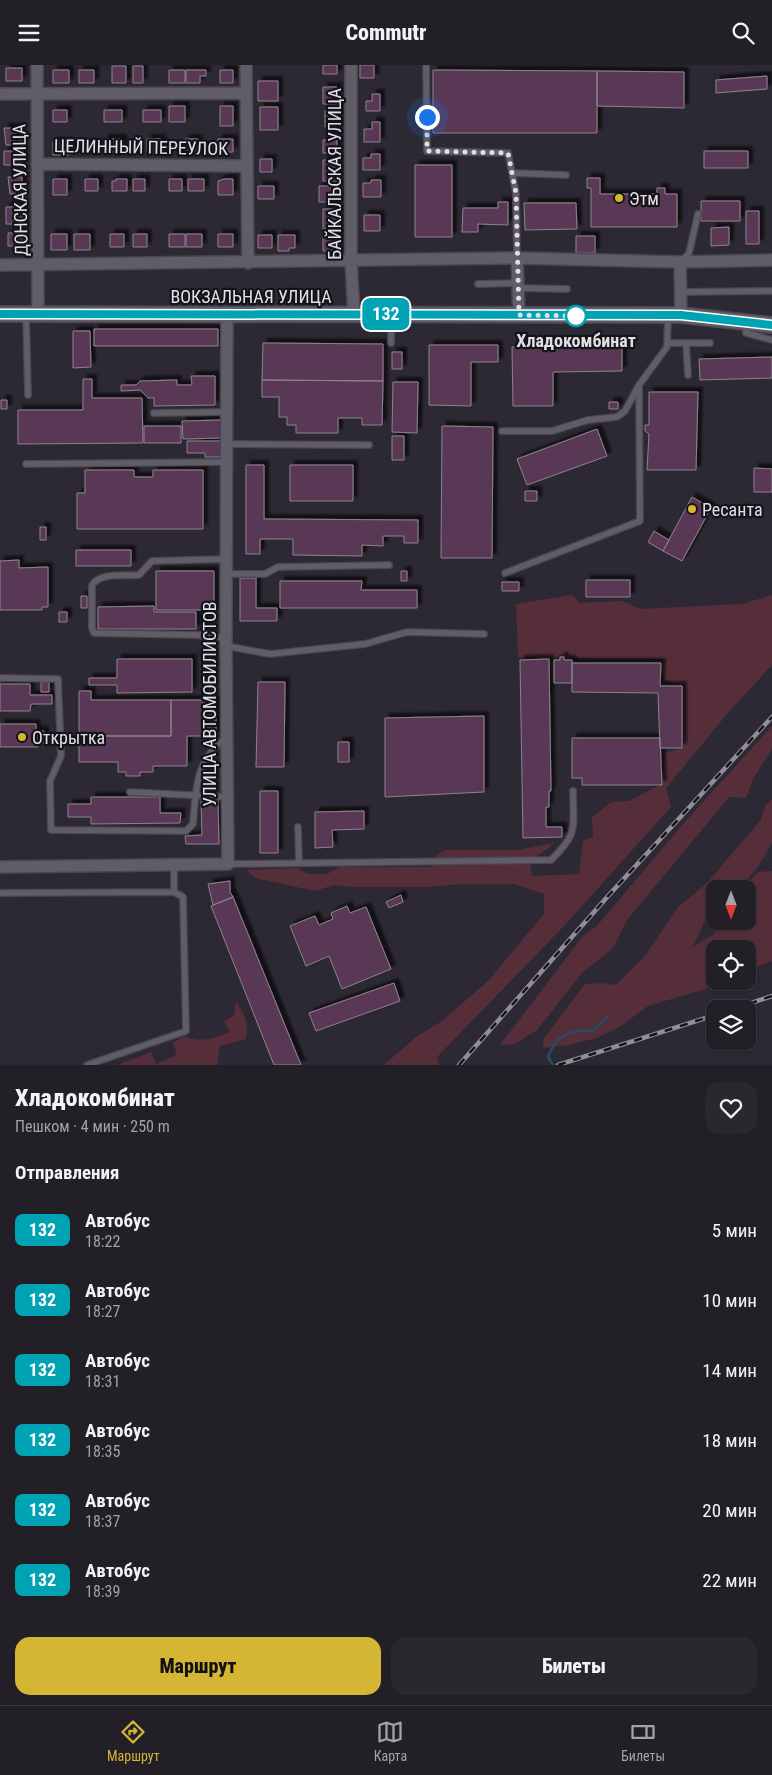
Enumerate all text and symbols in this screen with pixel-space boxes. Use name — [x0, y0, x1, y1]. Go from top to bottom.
icon: menu — [15, 19, 43, 47]
icon: search — [729, 19, 757, 47]
text: Commutr — [345, 20, 427, 45]
street label: БАЙКАЛЬСКАЯ УЛИЦА — [324, 88, 345, 260]
your location — [415, 105, 440, 130]
street label: ДОНСКАЯ УЛИЦА — [8, 123, 32, 256]
street label: ЦЕЛИННЫЙ ПЕРЕУЛОК — [54, 135, 228, 159]
place label: Этм — [629, 188, 659, 209]
marker: Этм — [613, 192, 625, 204]
street label: ВОКЗАЛЬНАЯ УЛИЦА — [170, 286, 332, 307]
line badge: 132 — [357, 298, 415, 330]
text: 132 — [372, 303, 400, 324]
marker: Хладокомбинат — [565, 305, 587, 327]
place label: Хладокомбинат — [516, 330, 636, 351]
place label: Ресанта — [702, 499, 763, 520]
marker: Ресанта — [686, 503, 698, 515]
street label: УЛИЦА АВТОМОБИЛИСТОВ — [199, 601, 220, 807]
place label: Открытка — [32, 727, 105, 748]
marker: Открытка — [16, 731, 28, 743]
north arrow — [706, 880, 756, 930]
map controls — [706, 880, 756, 1050]
button: locate — [706, 940, 756, 990]
button: layers — [706, 1000, 756, 1050]
button: heart — [705, 1082, 757, 1134]
text: Хладокомбинат — [15, 1084, 175, 1112]
text: Пешком · 4 мин · 250 m — [15, 1117, 170, 1136]
text: Отправления — [15, 1161, 119, 1184]
text: Автобус — [85, 1209, 150, 1232]
text: 132 — [29, 1219, 56, 1240]
text: 5 мин — [712, 1219, 757, 1242]
text: 18:22 — [85, 1232, 120, 1251]
text: Автобус — [85, 1279, 150, 1302]
text: 132 — [29, 1289, 56, 1310]
text: 10 мин — [702, 1289, 757, 1312]
text: 18:27 — [85, 1302, 120, 1321]
text: Автобус — [85, 1349, 150, 1372]
text: 132 — [29, 1359, 56, 1380]
text: 14 мин — [702, 1359, 757, 1382]
text: 18:31 — [85, 1372, 120, 1391]
text: Автобус — [85, 1419, 150, 1442]
text: 132 — [29, 1429, 56, 1450]
text: 18 мин — [702, 1429, 757, 1452]
text: 18:35 — [85, 1442, 120, 1461]
text: Автобус — [85, 1489, 150, 1512]
text: 132 — [29, 1499, 56, 1520]
text: 20 мин — [702, 1499, 757, 1522]
text: 18:37 — [85, 1512, 120, 1531]
text: Автобус — [85, 1559, 150, 1582]
text: 132 — [29, 1569, 56, 1590]
text: 22 мин — [702, 1569, 757, 1592]
text: 18:39 — [85, 1582, 120, 1601]
button: Маршрут — [15, 1637, 381, 1695]
button: Билеты — [391, 1637, 757, 1695]
tab: Маршрут — [107, 1718, 160, 1764]
tab: Карта — [374, 1718, 407, 1764]
tab: Билеты — [621, 1718, 665, 1764]

